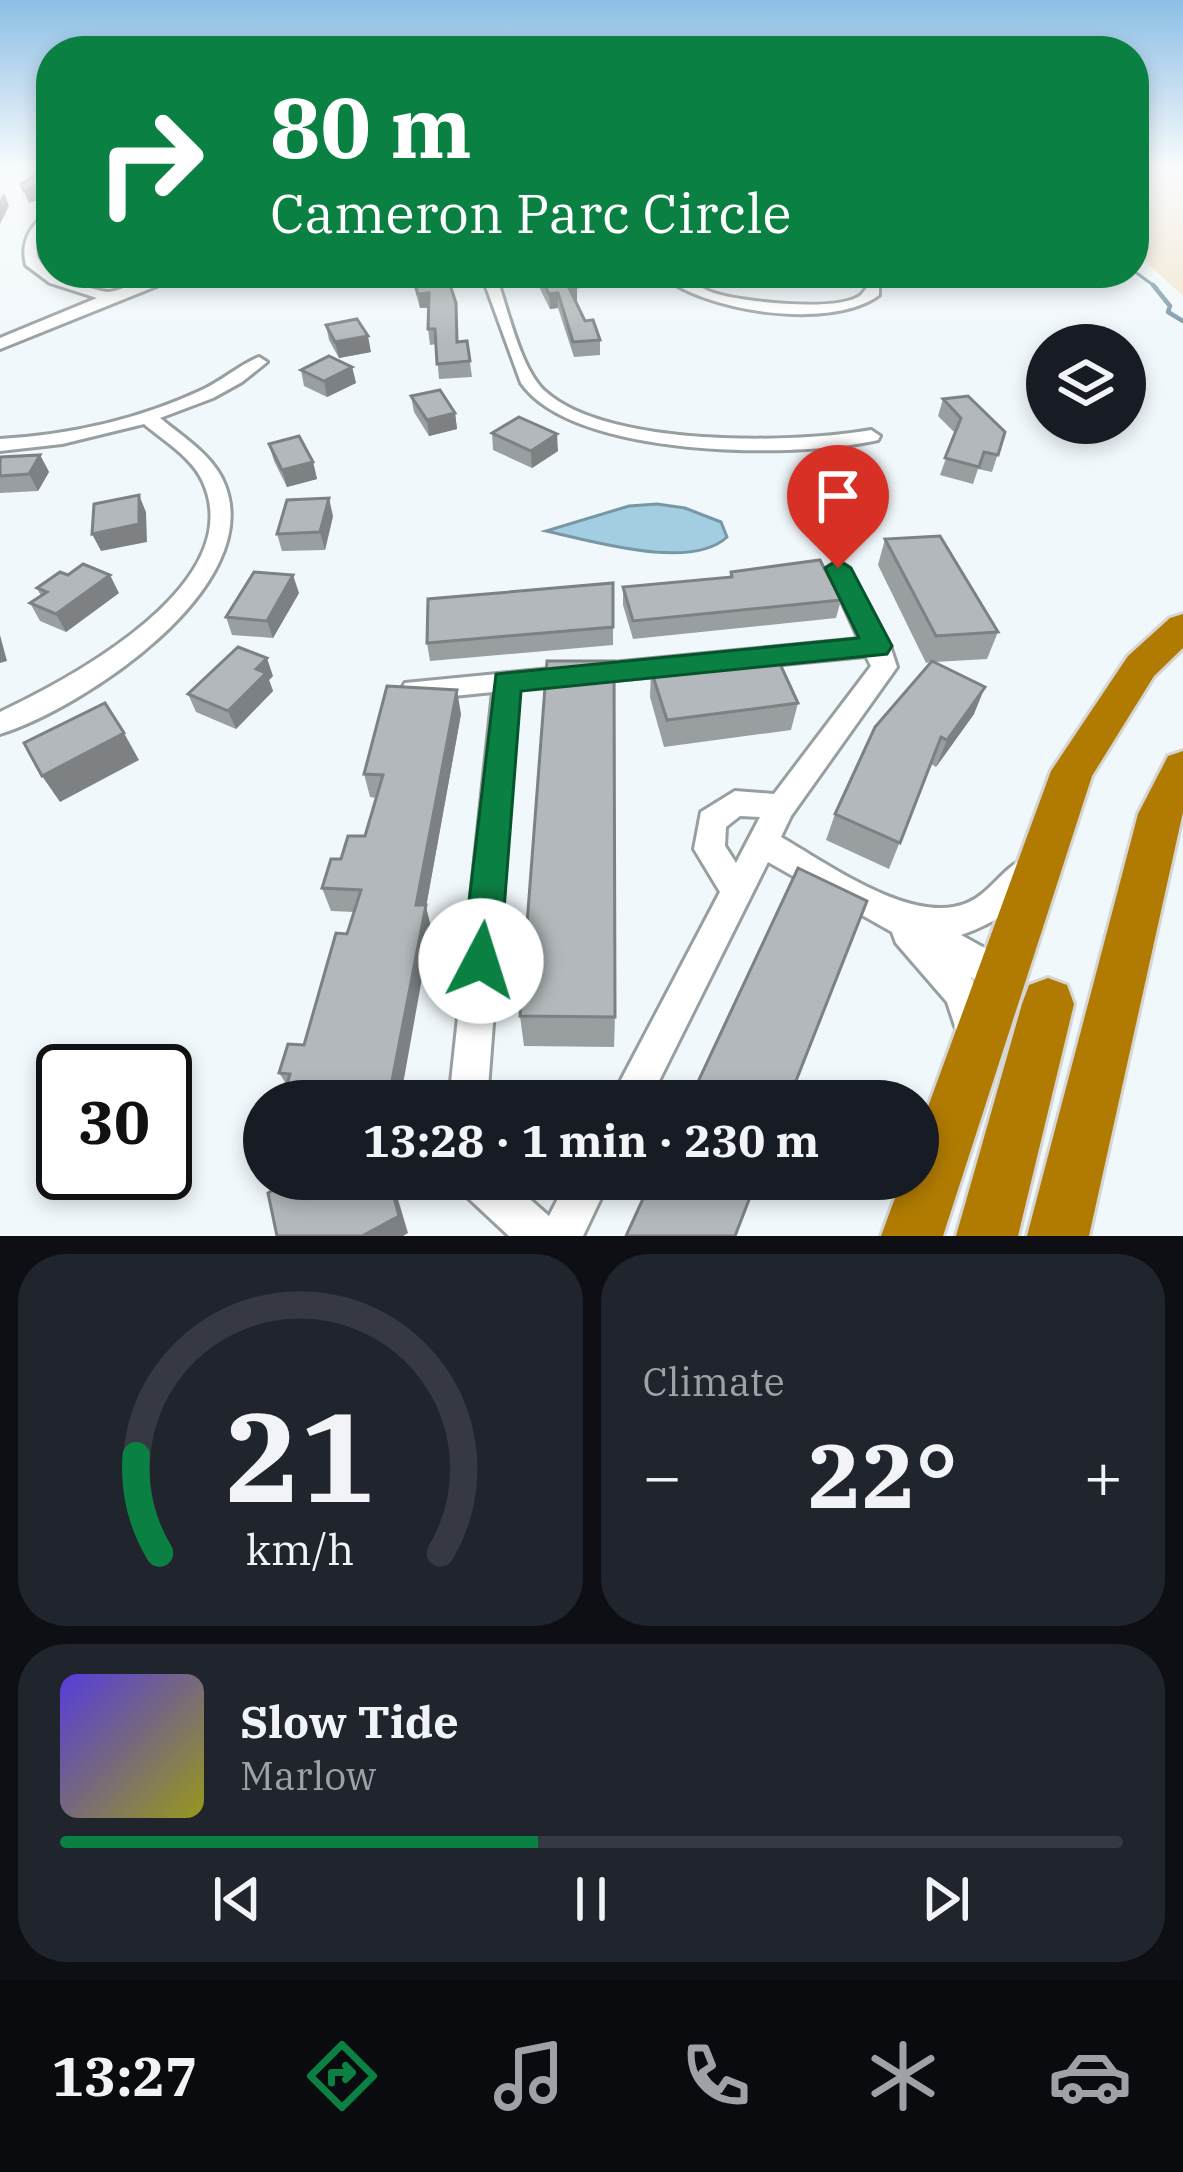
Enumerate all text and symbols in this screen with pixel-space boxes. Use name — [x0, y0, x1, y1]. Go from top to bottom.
text: 80 m — [270, 72, 472, 181]
icon: right — [72, 84, 228, 240]
text: Cameron Parc Circle — [270, 178, 792, 248]
map controls — [1026, 324, 1146, 444]
button: layers — [1026, 324, 1146, 444]
pin — [787, 445, 889, 568]
icon: arrive — [805, 463, 871, 529]
position arrow — [418, 898, 544, 1024]
speed limit sign: 30 — [36, 1044, 192, 1200]
text: 13:28 · 1 min · 230 m — [363, 1111, 819, 1169]
text: Climate — [643, 1356, 785, 1407]
text: 21 — [225, 1374, 375, 1536]
text: 22° — [808, 1416, 958, 1533]
text: − — [643, 1432, 682, 1518]
text: + — [1083, 1432, 1123, 1518]
text: km/h — [246, 1521, 354, 1577]
text: Slow Tide — [240, 1692, 459, 1750]
text: Marlow — [240, 1750, 376, 1801]
icon: previous — [204, 1866, 270, 1932]
icon: pause — [558, 1866, 624, 1932]
icon: next — [913, 1866, 979, 1932]
icon: directions — [300, 2034, 384, 2118]
icon: music — [487, 2034, 571, 2118]
icon: phone — [674, 2034, 758, 2118]
icon: climate — [861, 2034, 945, 2118]
icon: car — [1048, 2034, 1132, 2118]
text: 13:27 — [51, 2041, 197, 2111]

